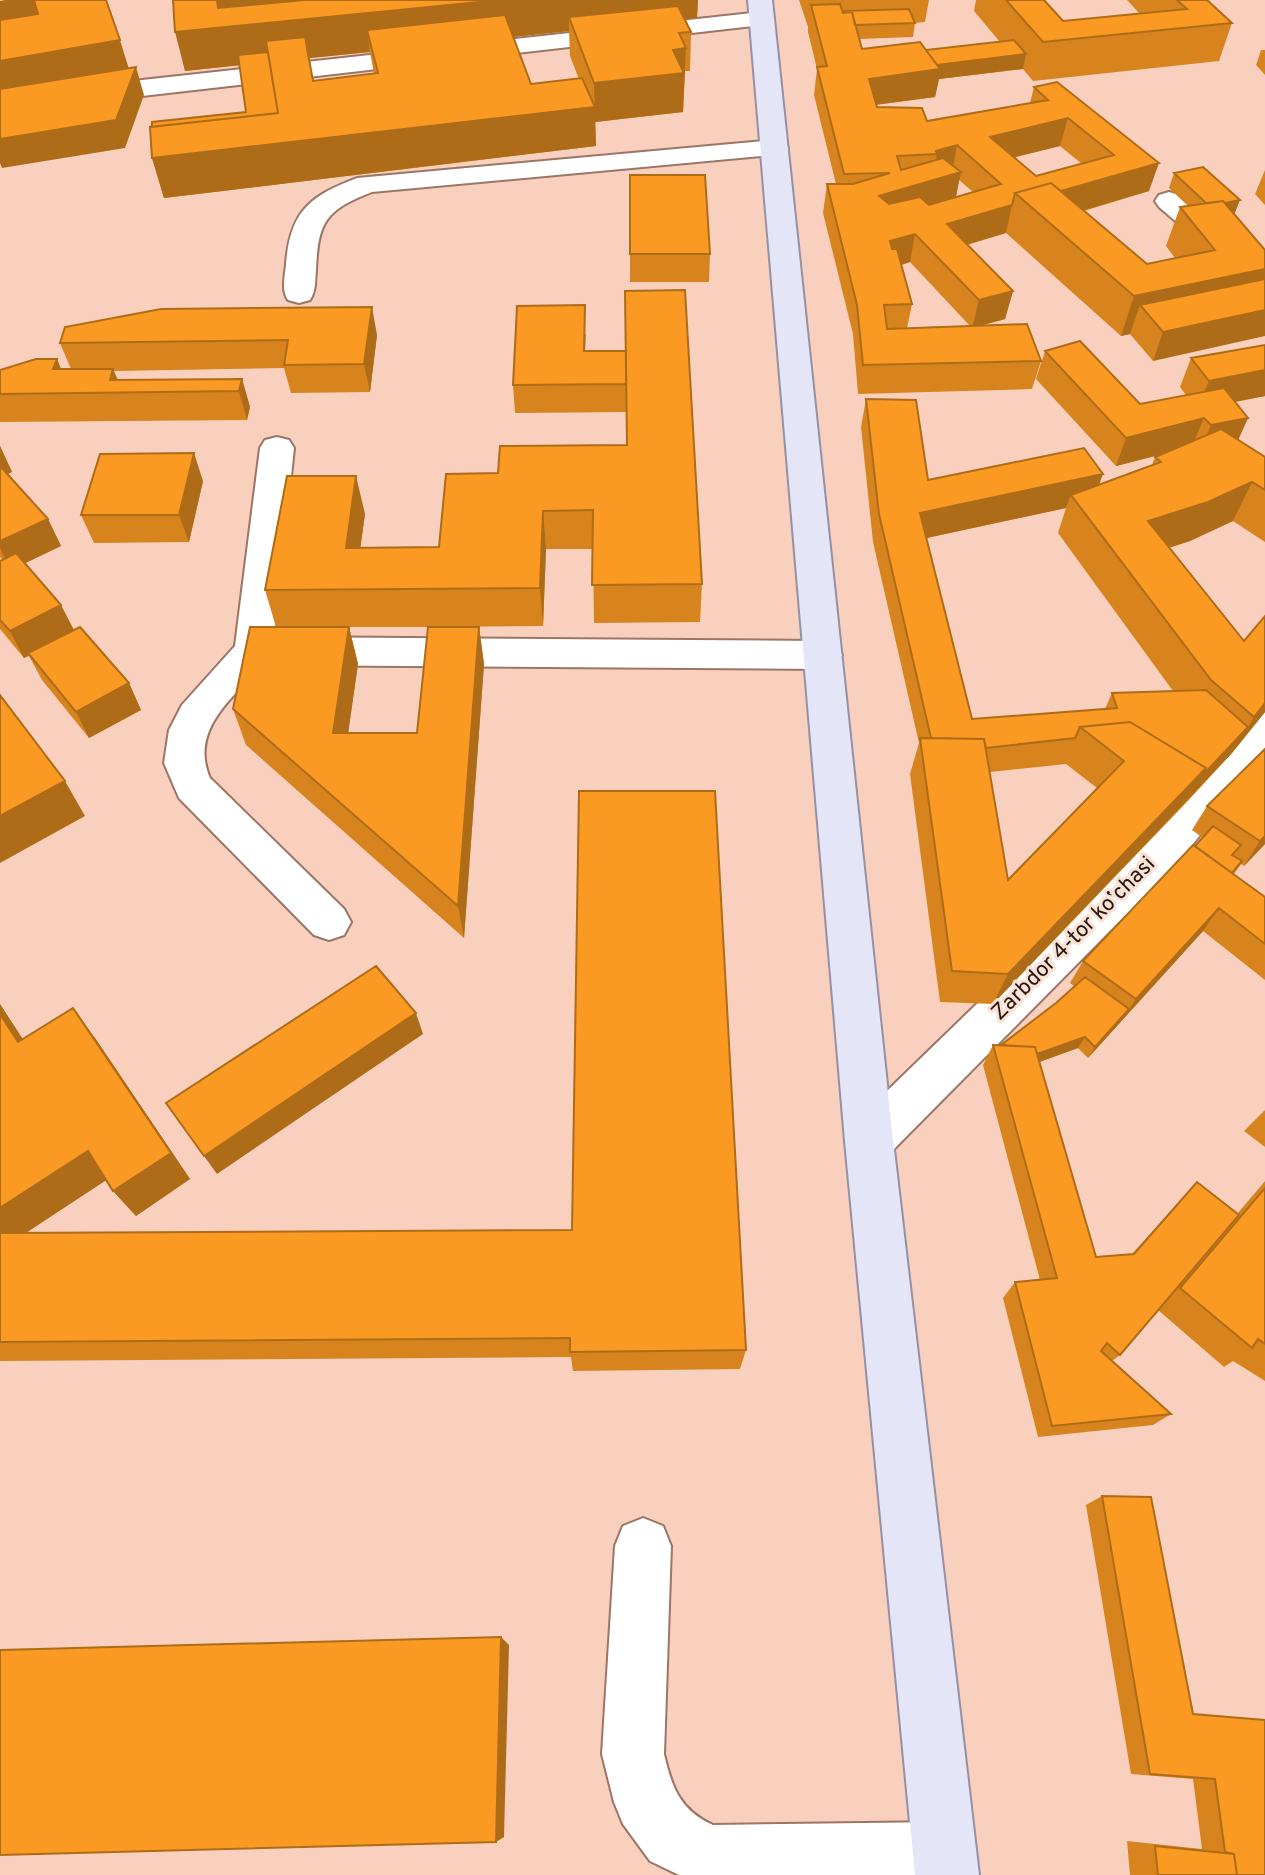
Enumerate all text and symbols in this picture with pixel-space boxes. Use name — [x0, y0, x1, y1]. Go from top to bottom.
street label: Zarbdor 4-tor koʼchasi — [986, 851, 1162, 1027]

